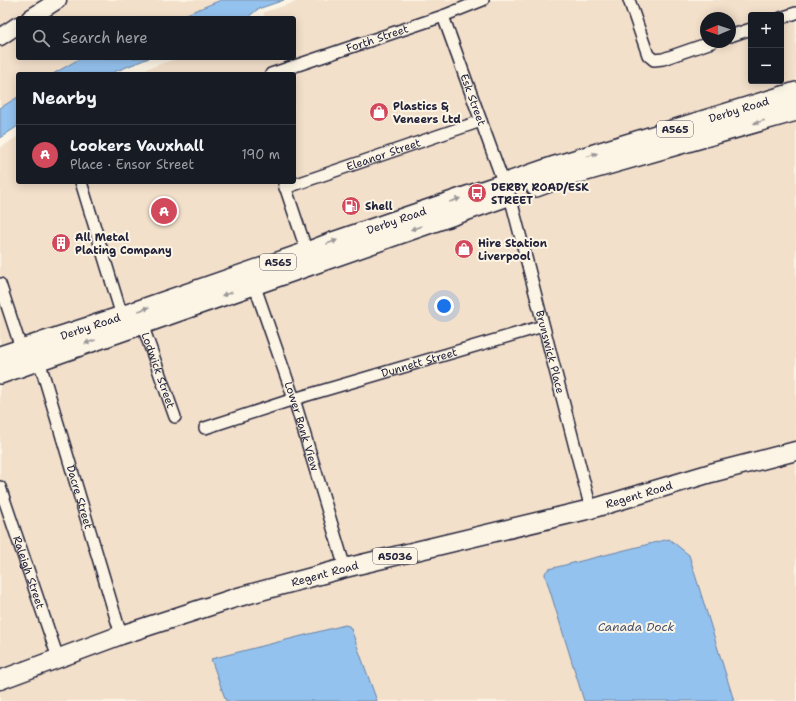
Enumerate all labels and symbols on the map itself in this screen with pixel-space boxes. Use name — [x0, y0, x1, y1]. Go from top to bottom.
north arrow — [700, 12, 736, 48]
street label: Forth Street — [344, 21, 410, 56]
street label: Esk Street — [457, 72, 490, 128]
street label: Derby Road — [707, 93, 771, 126]
place label: Plastics & Veneers Ltd — [393, 99, 461, 127]
shop icon: Plastics & Veneers Ltd — [368, 101, 390, 123]
one-way arrow — [752, 119, 764, 125]
road number: A565 — [657, 121, 693, 137]
street label: Eleanor Street — [344, 135, 423, 174]
one-way arrow — [587, 152, 599, 158]
place label: DERBY ROAD/ESK STREET — [491, 180, 589, 208]
bus stop icon: DERBY ROAD/ESK STREET — [466, 182, 488, 204]
fuel station icon: Shell — [340, 195, 362, 217]
pin: A — [151, 196, 177, 226]
one-way arrow — [450, 197, 462, 203]
place label: Shell — [365, 199, 393, 214]
street label: Derby Road — [364, 203, 428, 237]
one-way arrow — [409, 226, 421, 232]
place label: All Metal Plating Company — [75, 230, 172, 258]
building icon: All Metal Plating Company — [50, 232, 72, 254]
place label: Hire Station Liverpool — [478, 236, 548, 264]
shop icon: Hire Station Liverpool — [453, 238, 475, 260]
one-way arrow — [326, 239, 338, 245]
road number: A565 — [260, 254, 296, 270]
one-way arrow — [220, 291, 232, 297]
your location — [434, 296, 454, 316]
one-way arrow — [138, 305, 150, 311]
street label: Brunswick Place — [532, 309, 568, 395]
street label: Derby Road — [58, 310, 122, 343]
street label: Lodwick Street — [138, 330, 179, 410]
one-way arrow — [84, 339, 96, 345]
street label: Dunnett Street — [379, 344, 459, 381]
street label: Lower Bank View — [281, 379, 323, 473]
street label: Dacre Street — [63, 463, 97, 531]
street label: Regent Road — [604, 477, 674, 512]
street label: Raleigh Street — [10, 534, 48, 611]
road number: A5036 — [373, 548, 417, 564]
street label: Regent Road — [289, 558, 360, 590]
water label: Canada Dock — [598, 619, 674, 635]

